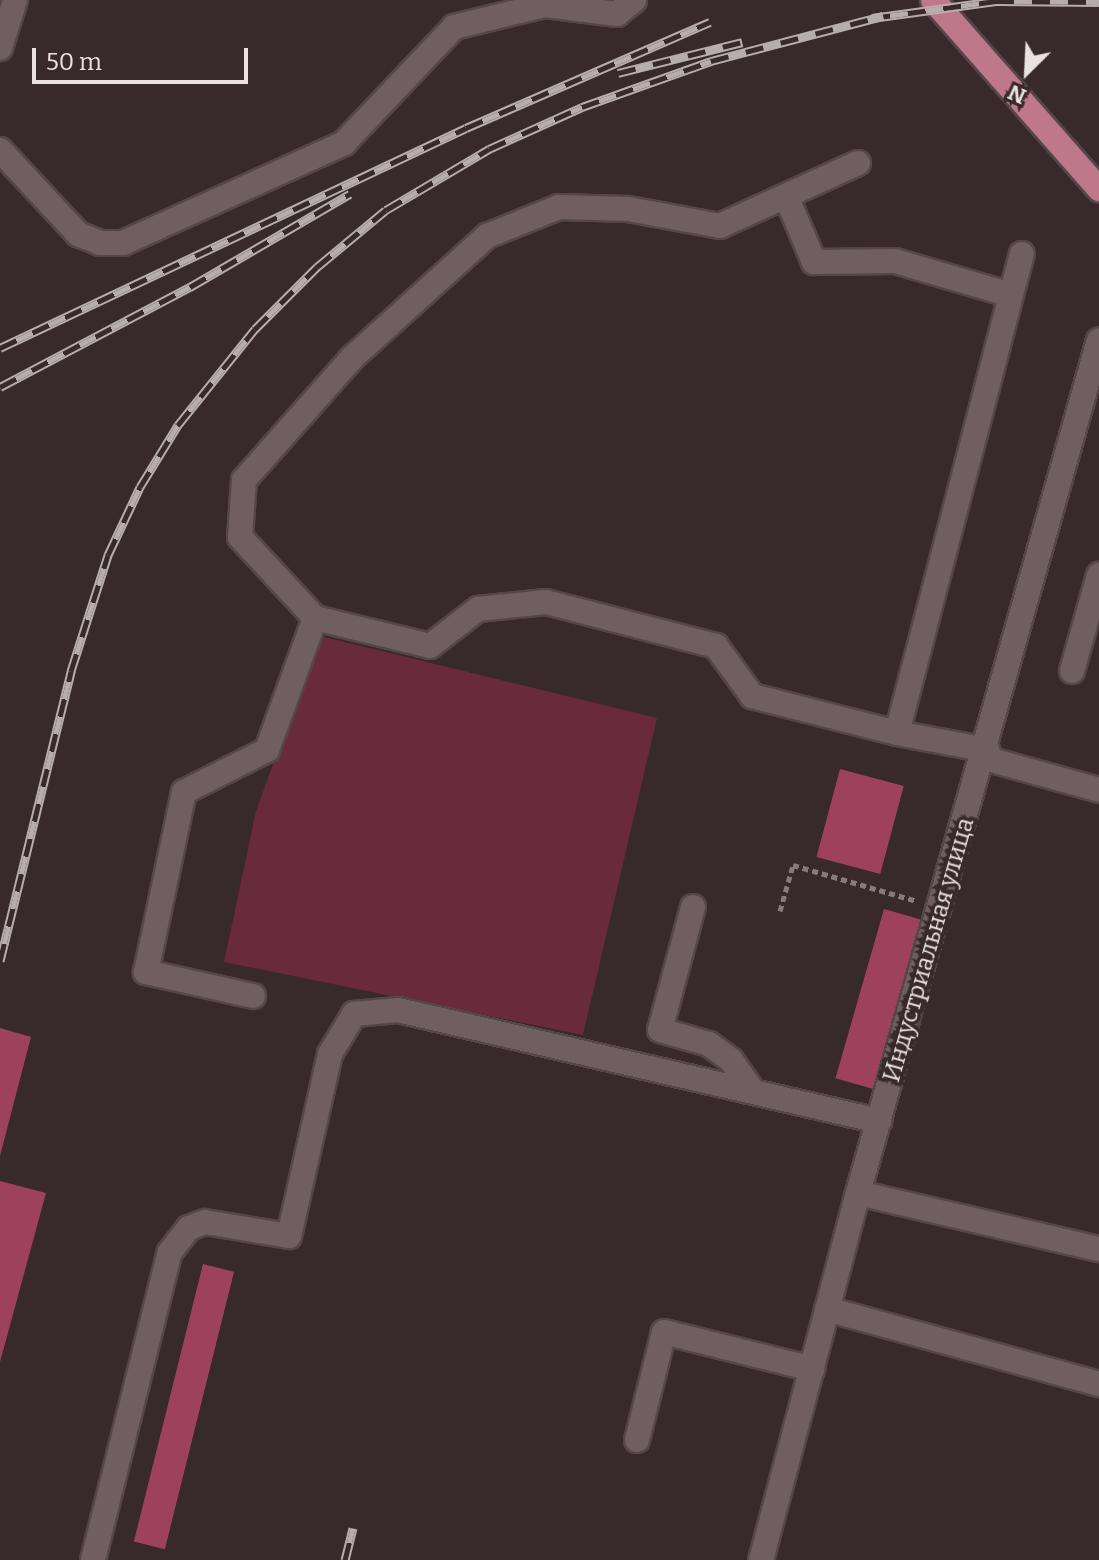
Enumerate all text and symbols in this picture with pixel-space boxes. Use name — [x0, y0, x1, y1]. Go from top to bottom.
scale bar — [36, 32, 252, 82]
north arrow — [987, 32, 1067, 112]
text: 50 m — [46, 48, 102, 76]
text: N — [1004, 79, 1030, 110]
street label: Индустриальная улица — [877, 814, 981, 1086]

